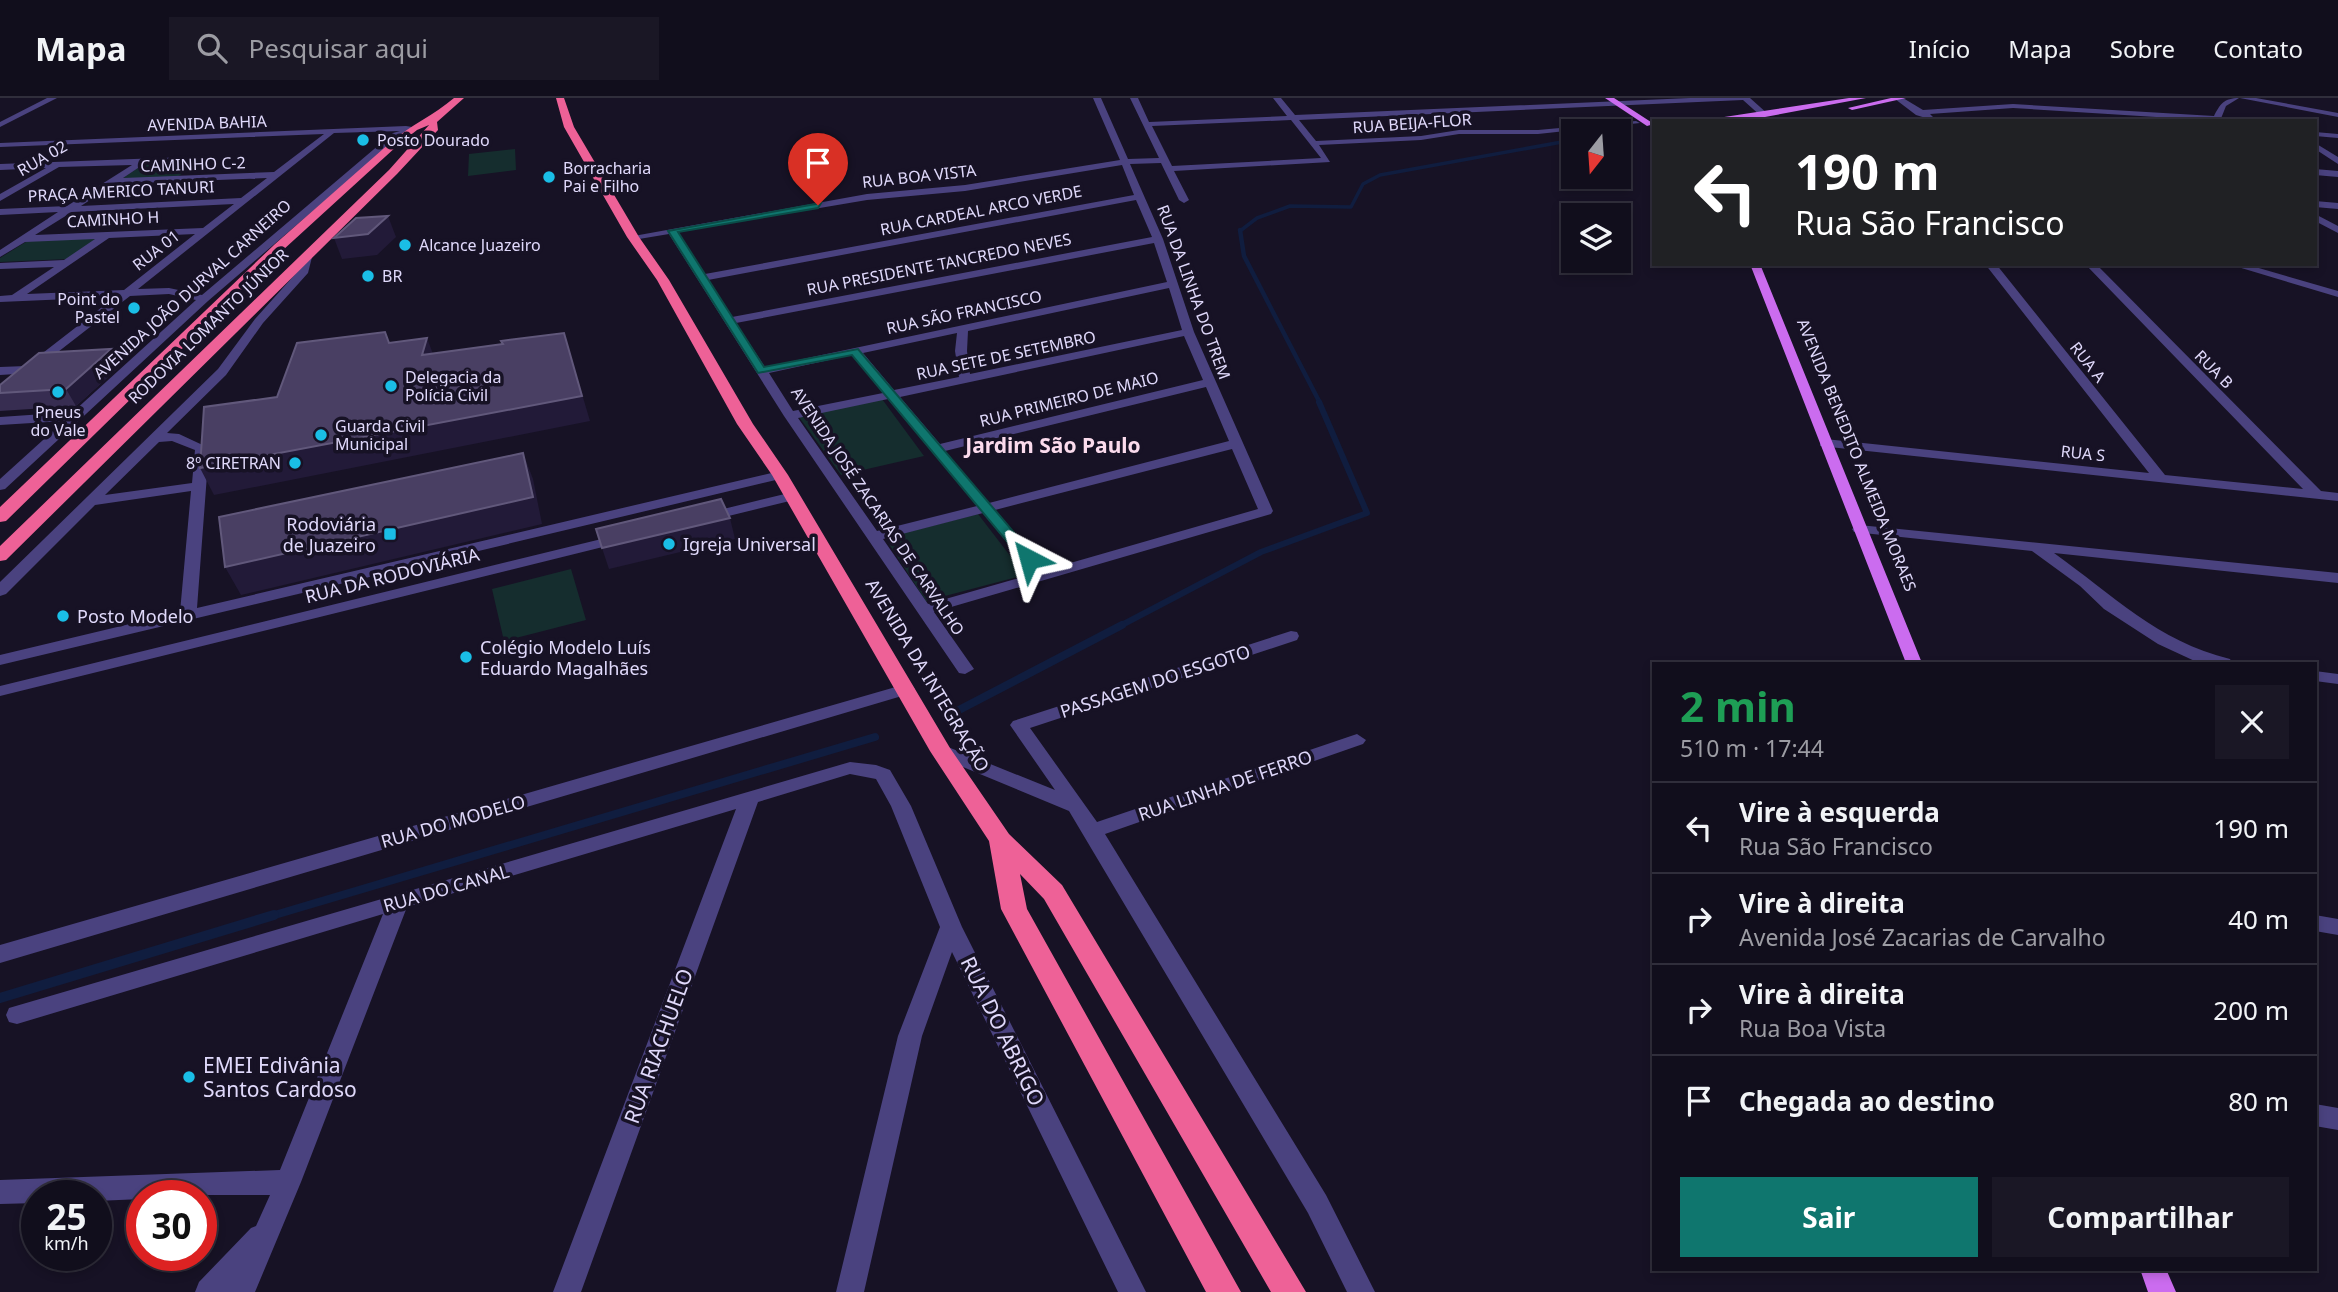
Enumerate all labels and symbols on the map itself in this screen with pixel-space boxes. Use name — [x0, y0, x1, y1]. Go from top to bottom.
street label: RUA BEIJA-FLOR — [1352, 108, 1472, 138]
street label: AVENIDA BAHIA — [147, 110, 268, 136]
north arrow — [1561, 119, 1631, 189]
place label: Posto Dourado — [377, 129, 490, 151]
marker: Posto Dourado — [355, 132, 371, 148]
pin — [788, 133, 848, 205]
street label: RUA 02 — [13, 135, 71, 181]
street label: CAMINHO C-2 — [140, 151, 246, 177]
place label: Borracharia Pai e Filho — [563, 157, 651, 197]
street label: RUA BOA VISTA — [861, 159, 978, 193]
marker: Borracharia Pai e Filho — [541, 169, 557, 185]
street label: PRAÇA AMERICO TANURI — [27, 175, 215, 207]
street label: RUA CARDEAL ARCO VERDE — [878, 180, 1084, 240]
street label: AVENIDA JOÃO DURVAL CARNEIRO — [88, 194, 296, 384]
street label: RUA DA LINHA DO TREM — [1152, 202, 1236, 382]
street label: CAMINHO H — [66, 206, 160, 232]
street label: RUA 01 — [128, 225, 184, 275]
street label: RUA PRESIDENTE TANCREDO NEVES — [805, 227, 1073, 300]
place label: Alcance Juazeiro — [419, 234, 541, 256]
marker: Alcance Juazeiro — [397, 237, 413, 253]
street label: RODOVIA LOMANTO JÚNIOR — [123, 244, 293, 408]
place label: BR — [382, 265, 402, 287]
marker: BR — [360, 268, 376, 284]
street label: RUA SÃO FRANCISCO — [884, 285, 1044, 339]
place label: Point do Pastel — [57, 288, 120, 328]
marker: Point do Pastel — [126, 300, 142, 316]
street label: AVENIDA BENEDITO ALMEIDA MORAES — [1792, 315, 1922, 595]
street label: RUA SETE DE SETEMBRO — [914, 325, 1098, 385]
street label: RUA A — [2065, 337, 2111, 388]
street label: RUA B — [2190, 345, 2238, 393]
place label: Delegacia da Polícia Civil — [405, 366, 501, 406]
street label: RUA PRIMEIRO DE MAIO — [977, 366, 1161, 432]
marker: Delegacia da Polícia Civil — [383, 378, 399, 394]
street label: AVENIDA JOSÉ ZACARIAS DE CARVALHO — [786, 383, 970, 639]
marker: Pneus do Vale — [50, 384, 66, 400]
place label: Pneus do Vale — [30, 401, 86, 441]
place label: Guarda Civil Municipal — [335, 415, 425, 455]
marker: Guarda Civil Municipal — [313, 427, 329, 443]
district label: Jardim São Paulo — [963, 431, 1141, 459]
street label: RUA S — [2060, 440, 2107, 466]
place label: 8º CIRETRAN — [186, 452, 281, 474]
marker: 8º CIRETRAN — [287, 455, 303, 471]
place label: Rodoviária de Juazeiro — [283, 512, 376, 557]
position arrow — [992, 522, 1066, 596]
marker: Rodoviária de Juazeiro — [382, 526, 398, 542]
place label: Igreja Universal — [683, 532, 816, 556]
marker: Igreja Universal — [661, 536, 677, 552]
street label: RUA DA RODOVIÁRIA — [302, 542, 482, 608]
street label: AVENIDA DA INTEGRAÇÃO — [861, 574, 995, 776]
place label: Posto Modelo — [77, 604, 193, 628]
marker: Posto Modelo — [55, 608, 71, 624]
place label: Colégio Modelo Luís Eduardo Magalhães — [480, 635, 651, 680]
street label: PASSAGEM DO ESGOTO — [1057, 639, 1253, 723]
marker: Colégio Modelo Luís Eduardo Magalhães — [458, 649, 474, 665]
street label: RUA LINHA DE FERRO — [1135, 744, 1315, 826]
street label: RUA DO MODELO — [378, 789, 528, 853]
street label: RUA DO CANAL — [380, 859, 512, 917]
street label: RUA DO ABRIGO — [955, 952, 1051, 1110]
street label: RUA RIACHUELO — [617, 965, 699, 1127]
place label: EMEI Edivânia Santos Cardoso — [203, 1051, 357, 1103]
marker: EMEI Edivânia Santos Cardoso — [181, 1069, 197, 1085]
speed limit sign: 30 — [126, 1180, 217, 1271]

